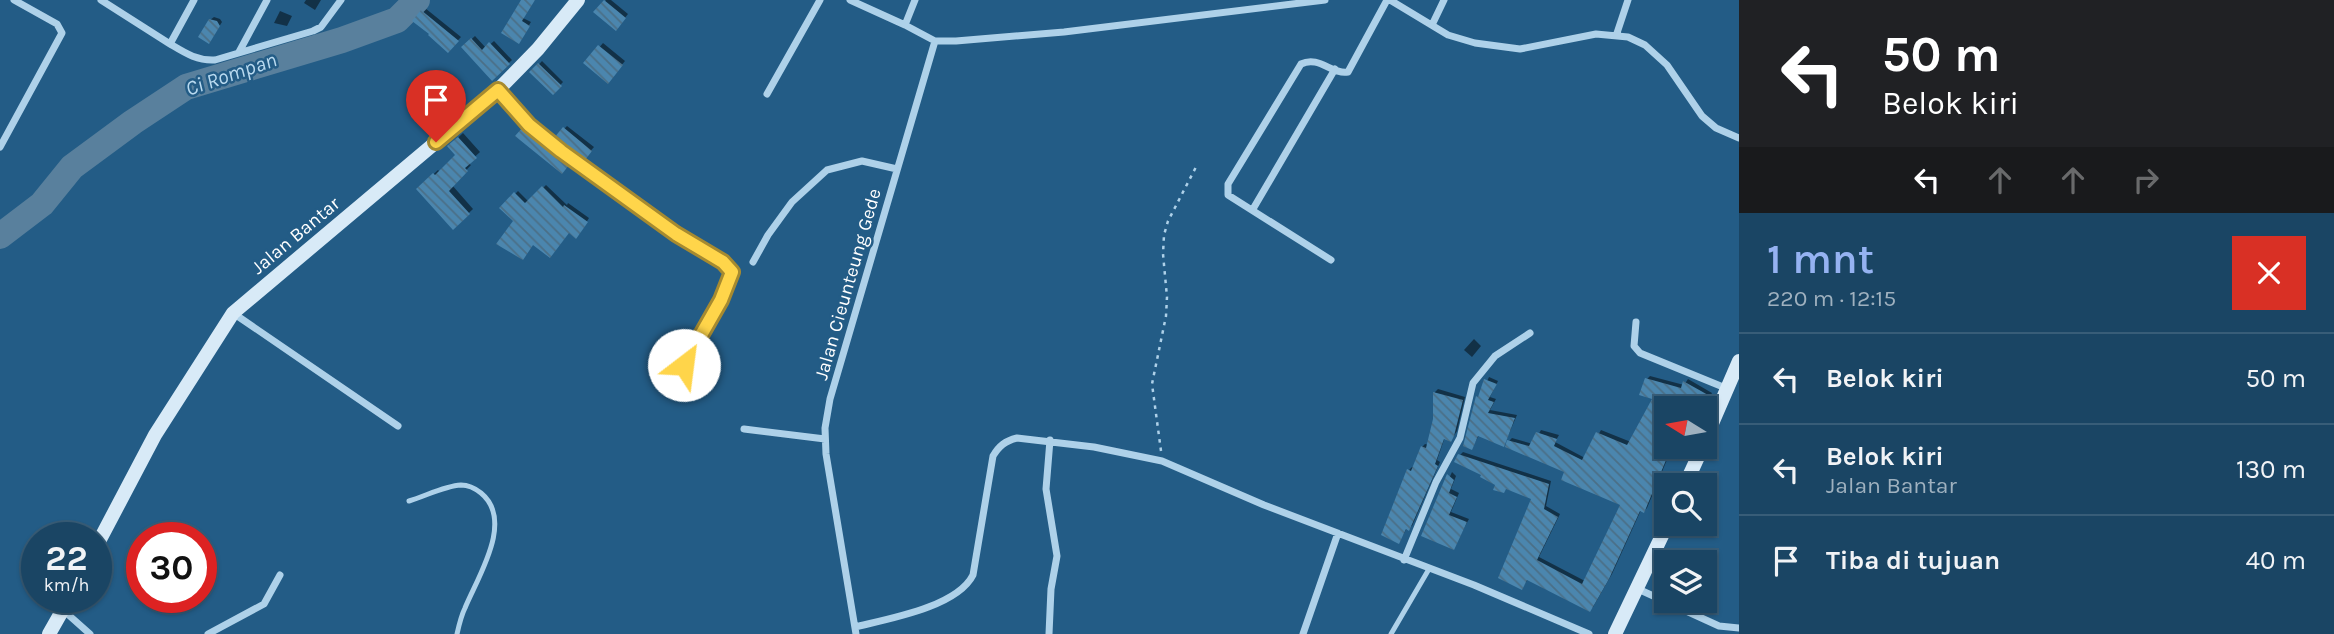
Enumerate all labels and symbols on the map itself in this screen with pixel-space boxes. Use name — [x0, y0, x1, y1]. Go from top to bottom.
water label: Ci Rompan — [182, 47, 280, 101]
pin — [406, 70, 466, 142]
street label: Jalan Cieunteung Gede — [810, 186, 886, 382]
street label: Jalan Bantar — [247, 193, 344, 279]
position arrow — [647, 328, 721, 402]
north arrow — [1654, 396, 1717, 458]
speed limit sign: 30 — [126, 522, 217, 613]

